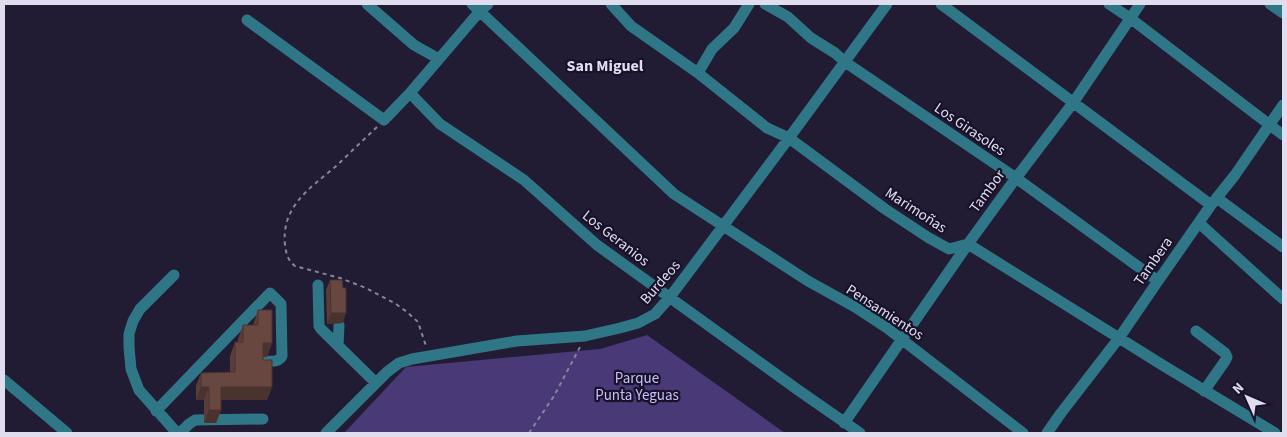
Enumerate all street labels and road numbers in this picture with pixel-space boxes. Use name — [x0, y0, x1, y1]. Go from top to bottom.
street label: Los Girasoles — [930, 98, 1010, 161]
street label: Tambor — [965, 165, 1011, 217]
street label: Marimoñas — [881, 183, 951, 238]
street label: Los Geranios — [578, 206, 654, 271]
street label: Tambera — [1129, 233, 1178, 290]
street label: Burdeos — [635, 256, 685, 309]
street label: Pensamientos — [842, 279, 928, 345]

